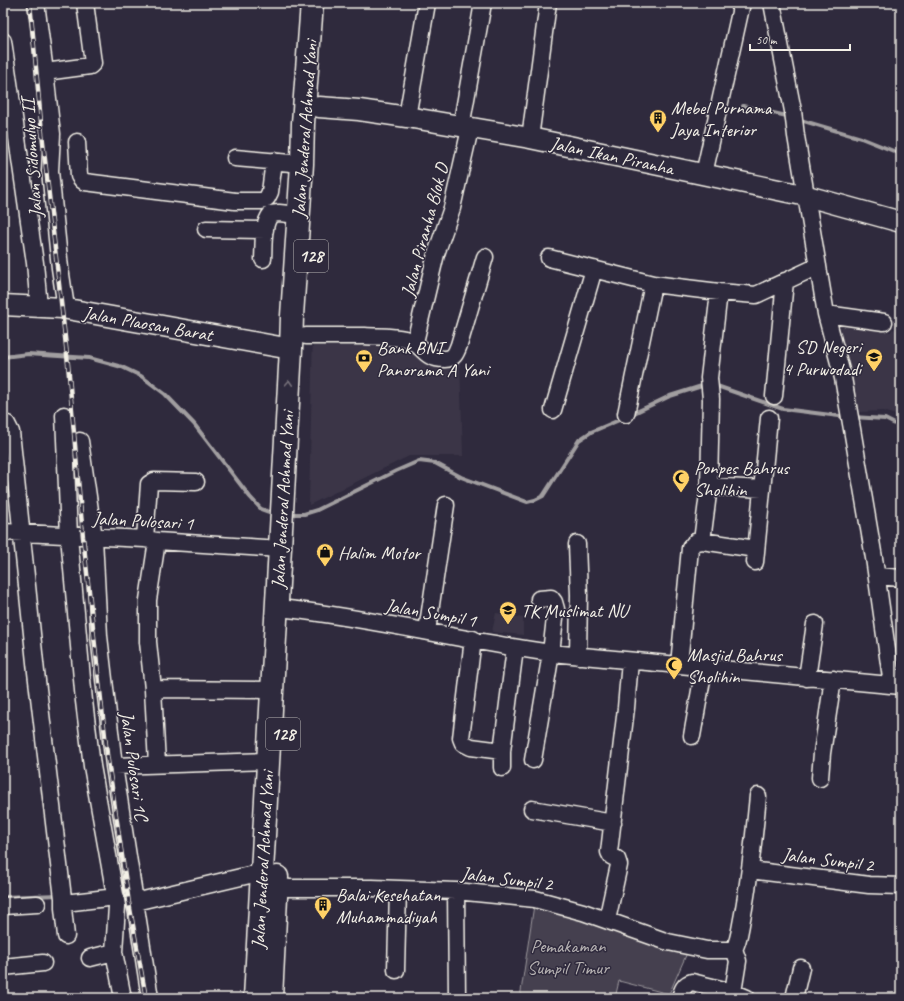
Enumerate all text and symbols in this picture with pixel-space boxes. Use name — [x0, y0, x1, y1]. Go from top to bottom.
scale bar — [750, 26, 850, 52]
text: 50 m — [756, 32, 778, 48]
street label: Jalan Jenderal Achmad Yani — [287, 37, 323, 220]
street label: Jalan Sidomulyo II — [16, 93, 48, 219]
place label: Mebel Purnama Jaya Interior — [670, 96, 773, 142]
building icon: Mebel Purnama Jaya Interior — [648, 108, 668, 133]
street label: Jalan Ikan Piranha — [547, 131, 678, 181]
street label: Jalan Piranha Blok D — [395, 159, 455, 301]
road number: 128 — [294, 240, 328, 272]
street label: Jalan Plaosan Barat — [80, 301, 216, 347]
place label: SD Negeri 4 Purwodadi — [783, 335, 863, 381]
place label: Bank BNI Panorama A Yani — [377, 336, 491, 382]
school or university icon: SD Negeri 4 Purwodadi — [864, 347, 884, 372]
bank icon: Bank BNI Panorama A Yani — [354, 348, 374, 373]
one-way arrow — [285, 380, 294, 386]
street label: Jalan Jenderal Achmad Yani — [266, 408, 300, 591]
place label: Ponpes Bahrus Sholihin — [694, 456, 790, 502]
mosque icon: Ponpes Bahrus Sholihin — [671, 468, 691, 493]
street label: Jalan Pulosari 1 — [91, 506, 195, 536]
place label: Halim Motor — [338, 541, 422, 565]
shop icon: Halim Motor — [315, 542, 335, 567]
street label: Jalan Sumpil 1 — [383, 593, 480, 633]
place label: TK Muslimat NU — [521, 599, 631, 623]
school or university icon: TK Muslimat NU — [498, 600, 518, 625]
place label: Masjid Bahrus Sholihin — [687, 643, 783, 689]
mosque icon: Masjid Bahrus Sholihin — [664, 655, 684, 680]
street label: Jalan Pulosari 1C — [114, 709, 154, 824]
road number: 128 — [266, 718, 300, 750]
street label: Jalan Jenderal Achmad Yani — [246, 768, 280, 951]
street label: Jalan Sumpil 2 — [780, 842, 876, 878]
street label: Jalan Sumpil 2 — [459, 861, 555, 897]
place label: Balai Kesehatan Muhammadiyah — [336, 883, 441, 929]
building icon: Balai Kesehatan Muhammadiyah — [313, 895, 333, 920]
park label: Pemakaman Sumpil Timur — [527, 934, 610, 980]

